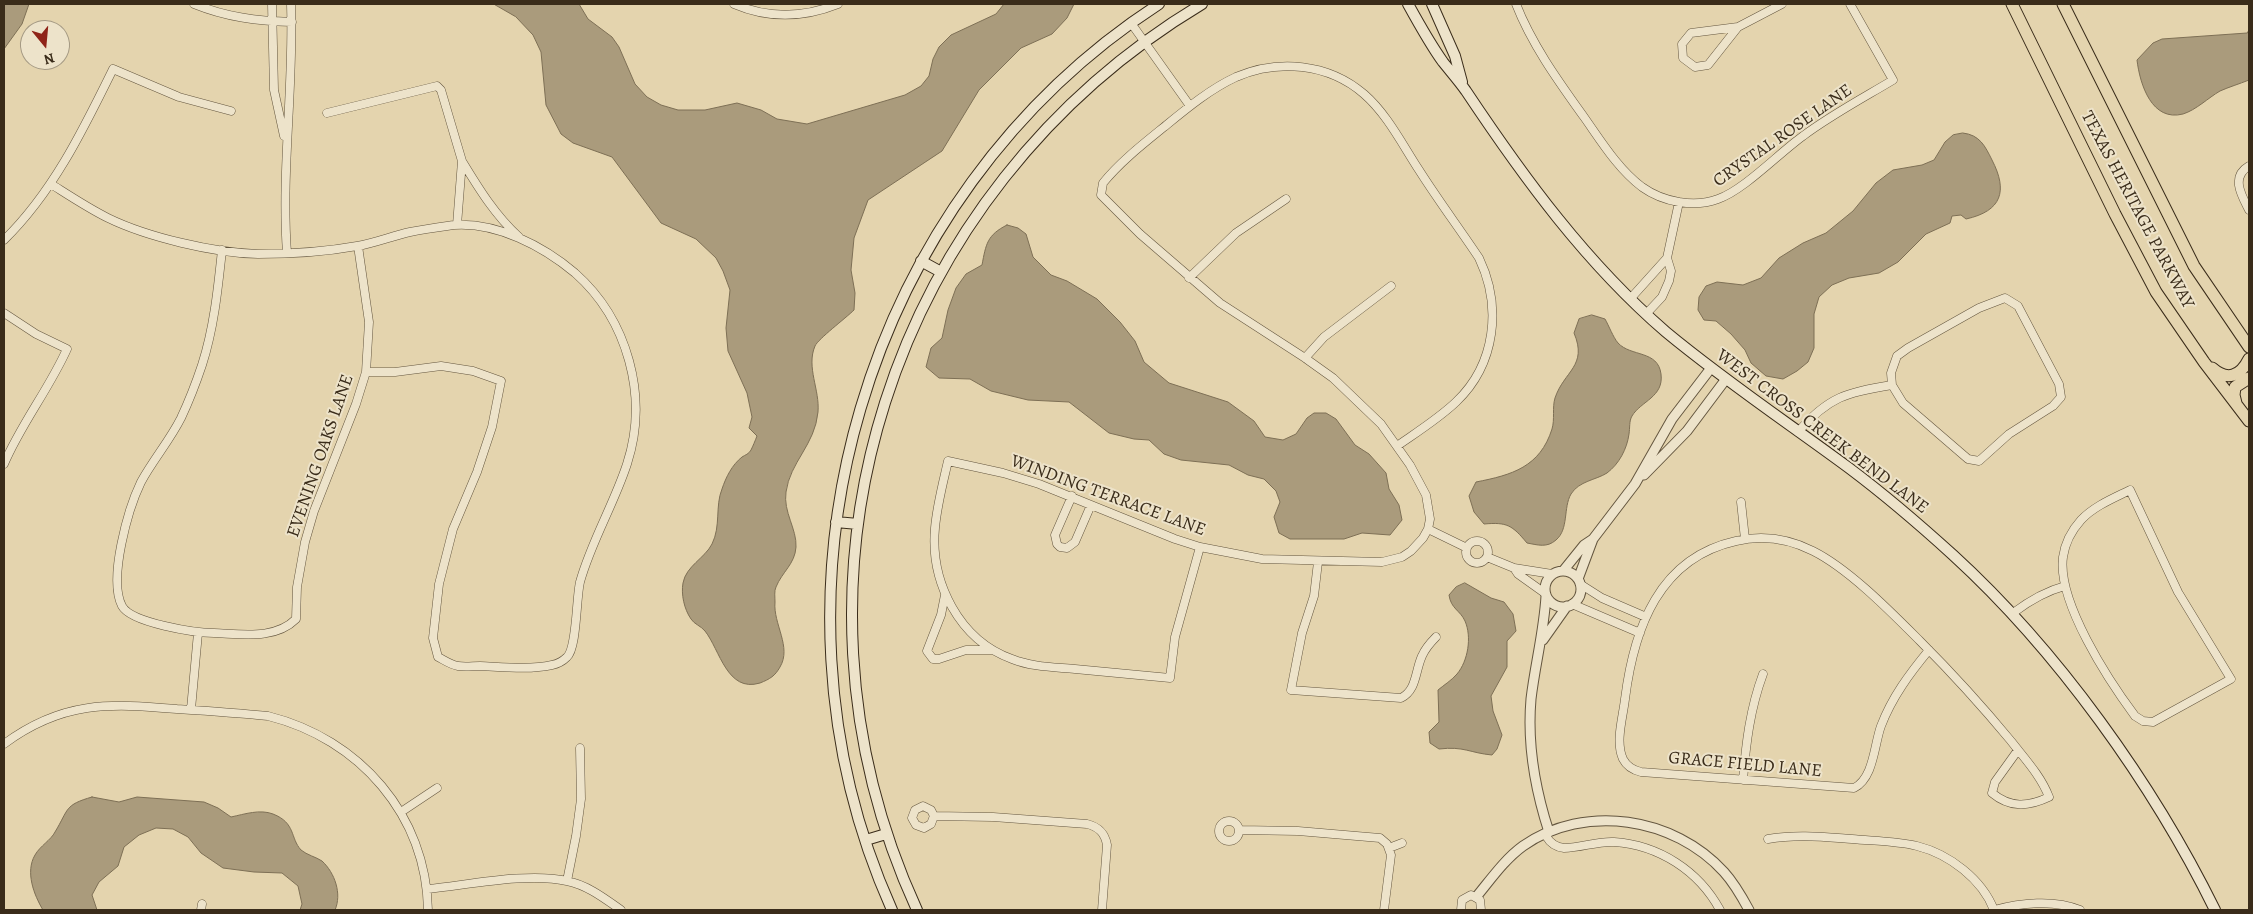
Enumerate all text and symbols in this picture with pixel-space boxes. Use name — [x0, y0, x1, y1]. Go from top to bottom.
north arrow — [20, 20, 70, 70]
text: N — [42, 48, 57, 69]
street label: CRYSTAL ROSE LANE — [1709, 80, 1857, 192]
street label: TEXAS HERITAGE PARKWAY — [2076, 108, 2198, 312]
street label: WEST CROSS CREEK BEND LANE — [1712, 345, 1932, 519]
street label: EVENING OAKS LANE — [283, 372, 359, 540]
street label: WINDING TERRACE LANE — [1008, 451, 1208, 541]
street label: GRACE FIELD LANE — [1667, 748, 1823, 782]

